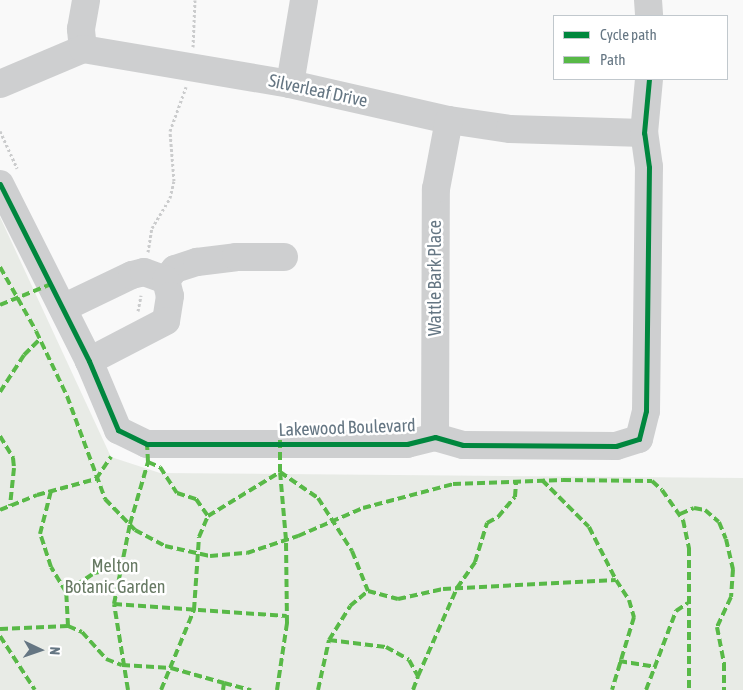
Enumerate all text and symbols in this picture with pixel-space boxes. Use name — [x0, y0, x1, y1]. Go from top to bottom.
legend — [553, 15, 728, 80]
text: Cycle path — [600, 26, 657, 43]
text: Path — [600, 51, 626, 68]
street label: Silverleaf Drive — [267, 70, 369, 112]
street label: Wattle Bark Place — [424, 220, 446, 336]
street label: Lakewood Boulevard — [278, 415, 416, 441]
park label: Melton Botanic Garden — [64, 556, 166, 598]
north arrow — [15, 625, 65, 675]
text: N — [47, 646, 63, 655]

